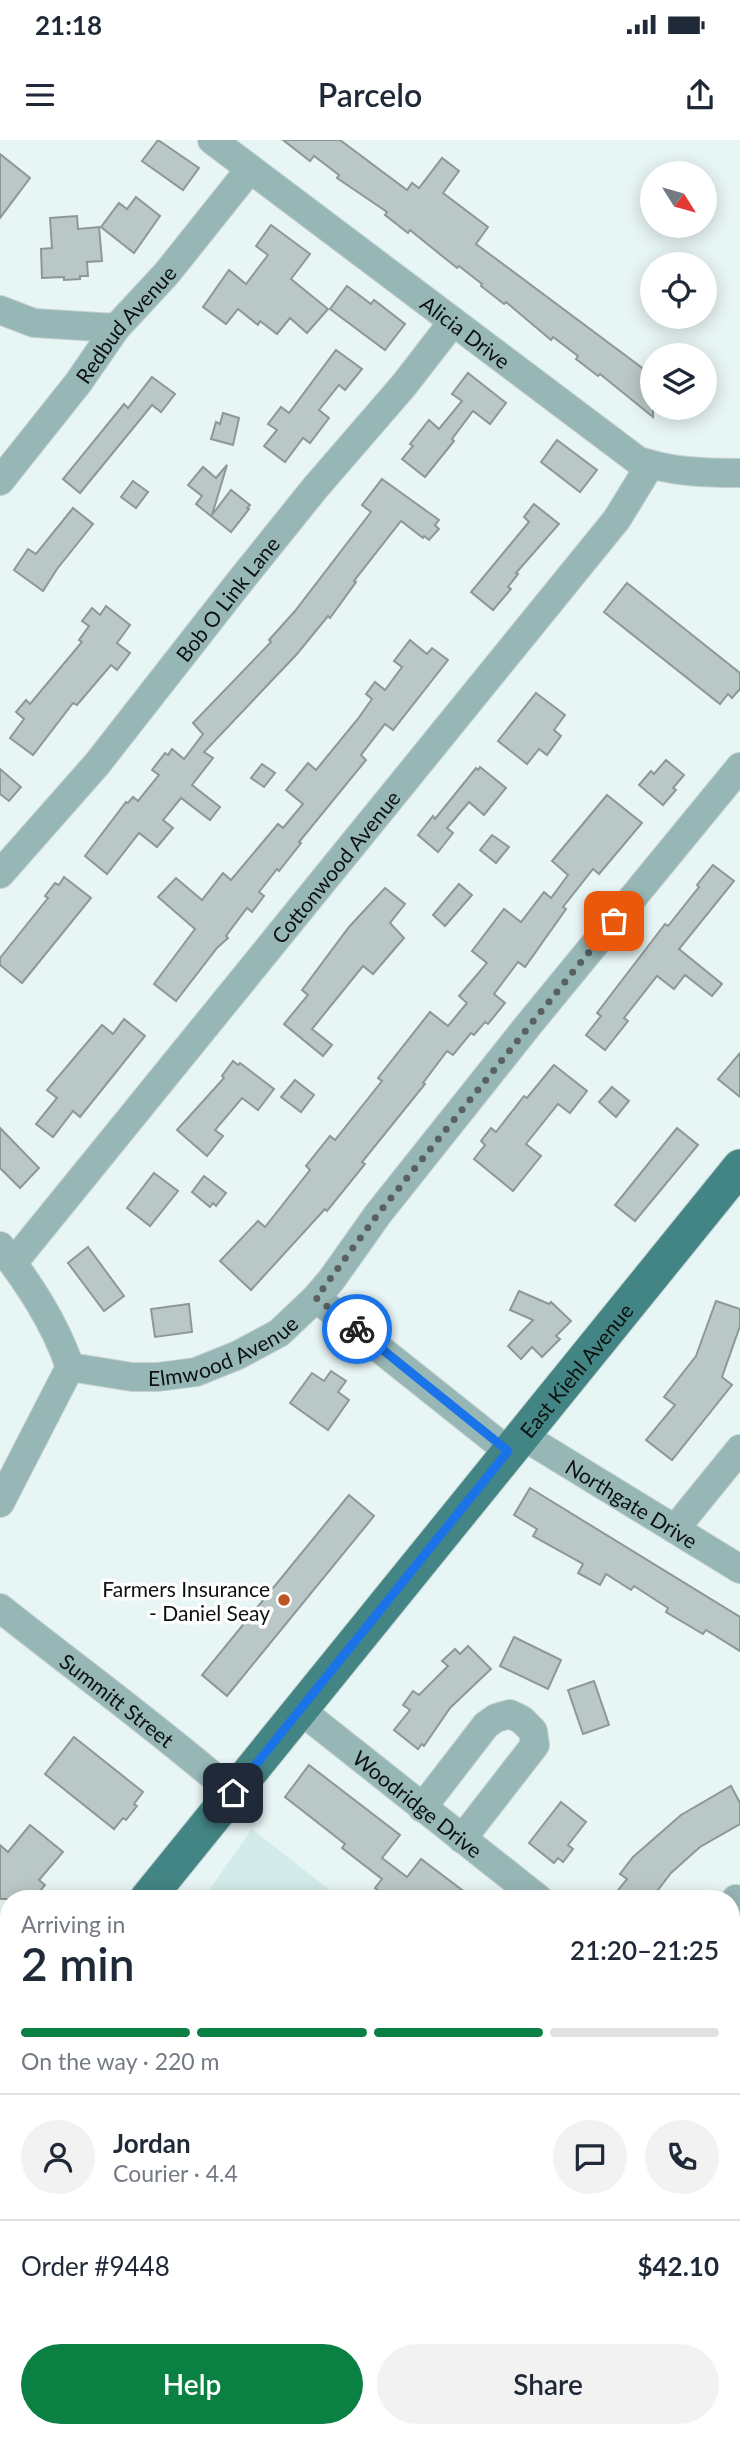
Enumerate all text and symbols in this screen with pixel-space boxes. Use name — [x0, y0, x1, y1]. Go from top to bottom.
text: 21:18 — [35, 9, 102, 41]
text: Parcelo — [318, 75, 422, 114]
icon: menu — [21, 76, 59, 114]
icon: share — [681, 76, 719, 114]
north arrow — [640, 161, 718, 238]
map controls — [640, 161, 717, 420]
button: locate — [640, 252, 717, 329]
street label: Redbud Avenue — [70, 260, 181, 387]
street label: Alicia Drive — [417, 290, 516, 373]
button: layers — [640, 343, 717, 420]
street label: Bob O Link Lane — [170, 531, 284, 666]
street label: Cottonwood Avenue — [266, 785, 405, 948]
pin — [584, 891, 644, 951]
icon: bag — [595, 902, 633, 940]
courier — [322, 1294, 392, 1364]
street label: East Kiehl Avenue — [514, 1298, 637, 1442]
street label: Elmwood Avenue — [148, 1310, 302, 1390]
icon: bike — [338, 1310, 376, 1348]
street label: Northgate Drive — [562, 1453, 703, 1553]
place label: Farmers Insurance - Daniel Seay — [102, 1576, 270, 1625]
marker: Farmers Insurance - Daniel Seay — [276, 1592, 292, 1608]
street label: Summitt Street — [56, 1647, 180, 1752]
street label: Woodridge Drive — [348, 1745, 488, 1862]
pin — [203, 1763, 263, 1823]
icon: home — [214, 1774, 252, 1812]
text: Arriving in — [21, 1910, 125, 1938]
text: 21:20–21:25 — [570, 1934, 719, 1966]
text: 2 min — [21, 1936, 135, 1991]
text: On the way · 220 m — [21, 2047, 220, 2075]
button: person — [21, 2120, 95, 2194]
button: chat — [553, 2120, 627, 2194]
button: phone — [645, 2120, 719, 2194]
text: Jordan — [113, 2127, 191, 2159]
text: Courier · 4.4 — [113, 2159, 238, 2187]
text: Order #9448 — [21, 2250, 170, 2282]
text: $42.10 — [637, 2250, 719, 2282]
button: Help — [21, 2344, 363, 2424]
button: Share — [377, 2344, 719, 2424]

